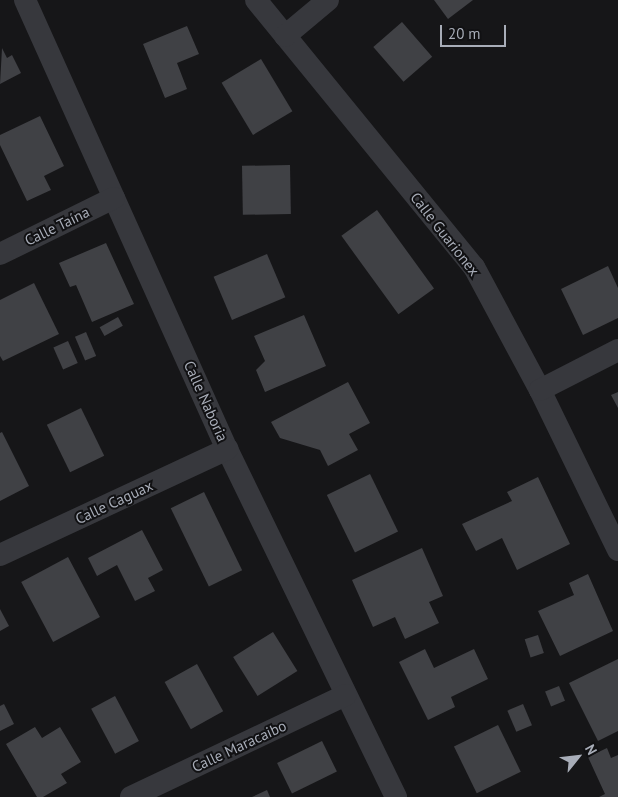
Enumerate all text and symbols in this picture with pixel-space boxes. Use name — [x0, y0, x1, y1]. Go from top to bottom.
scale bar — [443, 15, 509, 47]
text: 20 m — [448, 24, 481, 43]
street label: Calle Guarionex — [407, 189, 483, 279]
street label: Calle Taína — [22, 203, 92, 249]
street label: Calle Naboria — [180, 358, 232, 444]
street label: Calle Caguax — [72, 476, 156, 528]
street label: Calle Maracaibo — [189, 716, 289, 776]
north arrow — [553, 732, 603, 782]
text: N — [581, 741, 601, 758]

